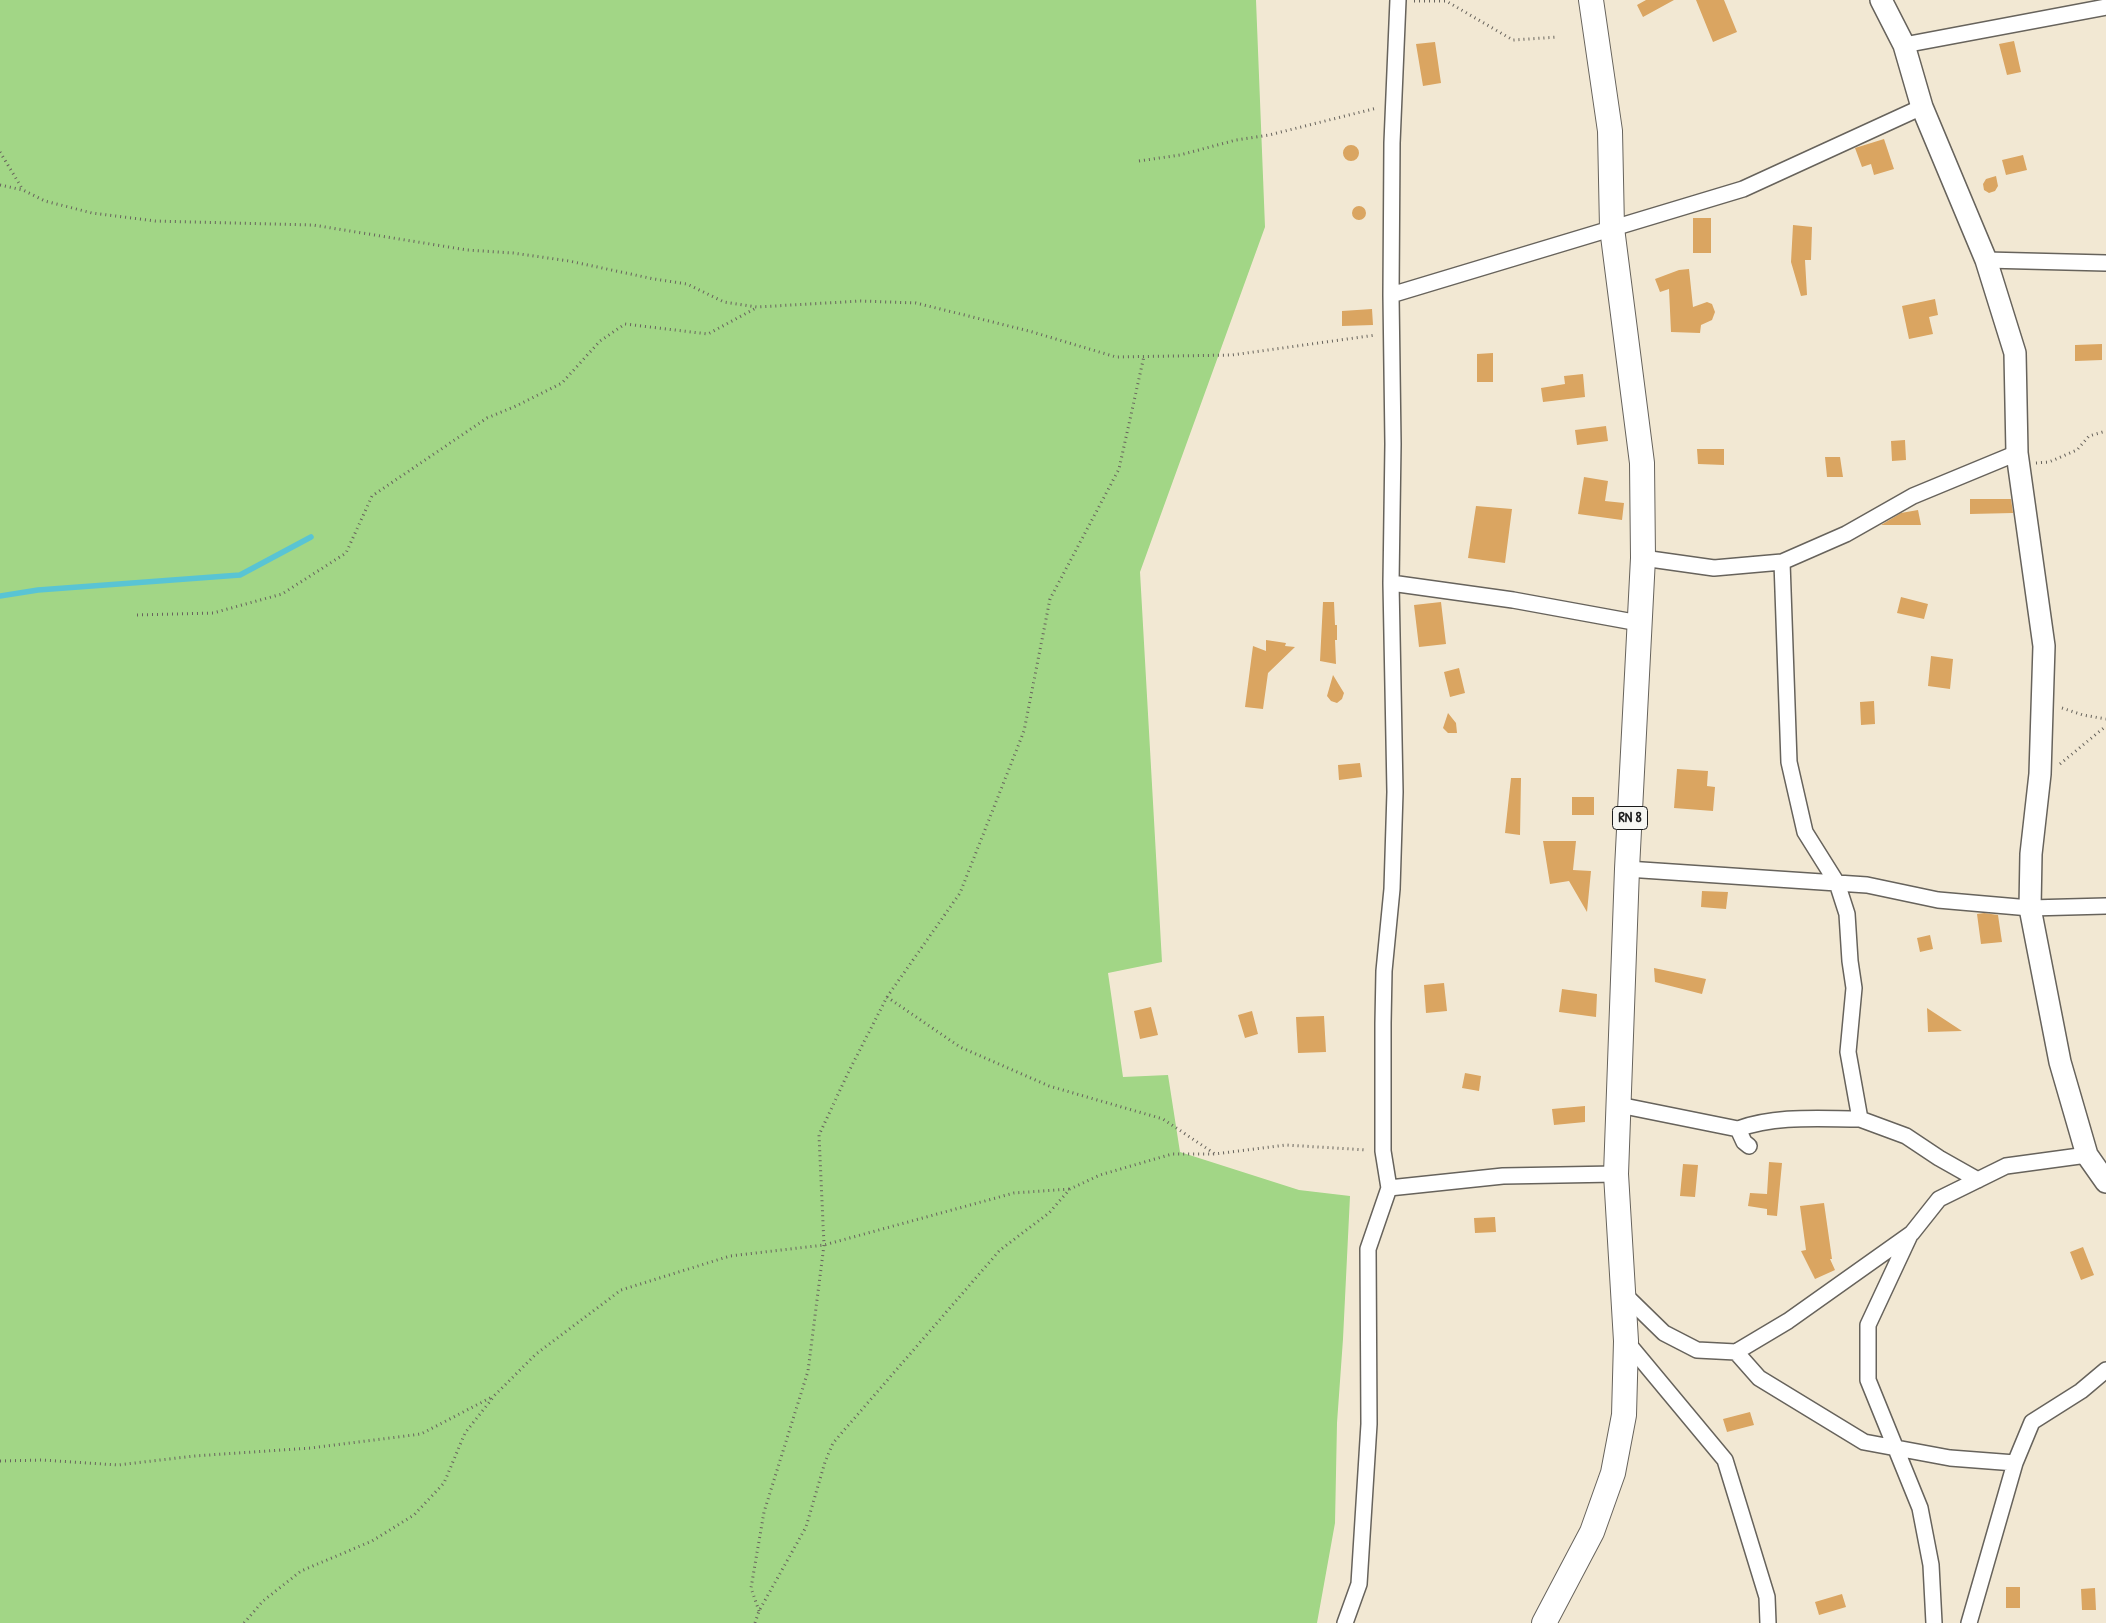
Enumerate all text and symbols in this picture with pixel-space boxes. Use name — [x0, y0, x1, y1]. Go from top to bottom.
road number: RN 8 — [1612, 806, 1648, 830]

